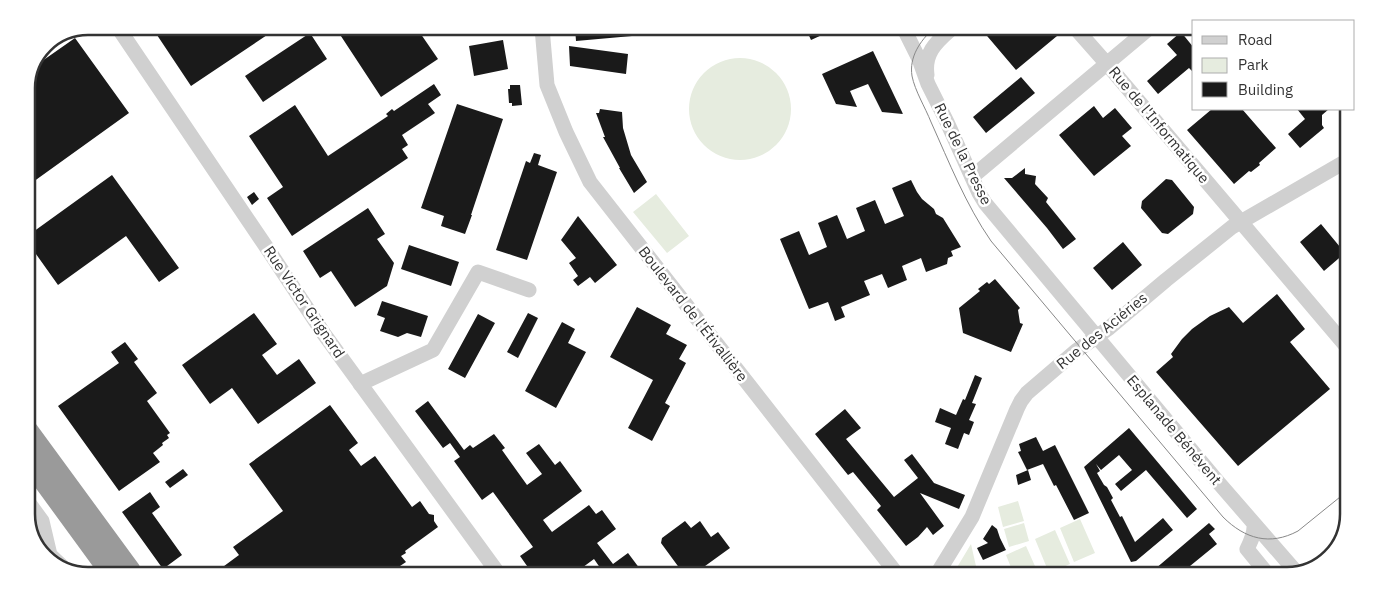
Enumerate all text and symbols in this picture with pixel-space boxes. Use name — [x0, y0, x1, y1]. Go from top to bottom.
legend — [1192, 20, 1355, 110]
text: Road — [1238, 30, 1273, 49]
text: Park — [1238, 55, 1268, 74]
street label: Rue de l'Informatique — [1105, 62, 1214, 187]
text: Building — [1238, 80, 1293, 99]
street label: Rue de la Presse — [930, 100, 996, 208]
street label: Rue Victor Grignard — [260, 242, 349, 361]
street label: Boulevard de l'Étivallière — [635, 242, 752, 385]
street label: Rue des Aciéries — [1052, 288, 1151, 373]
street label: Esplanade Bénévent — [1123, 371, 1226, 489]

